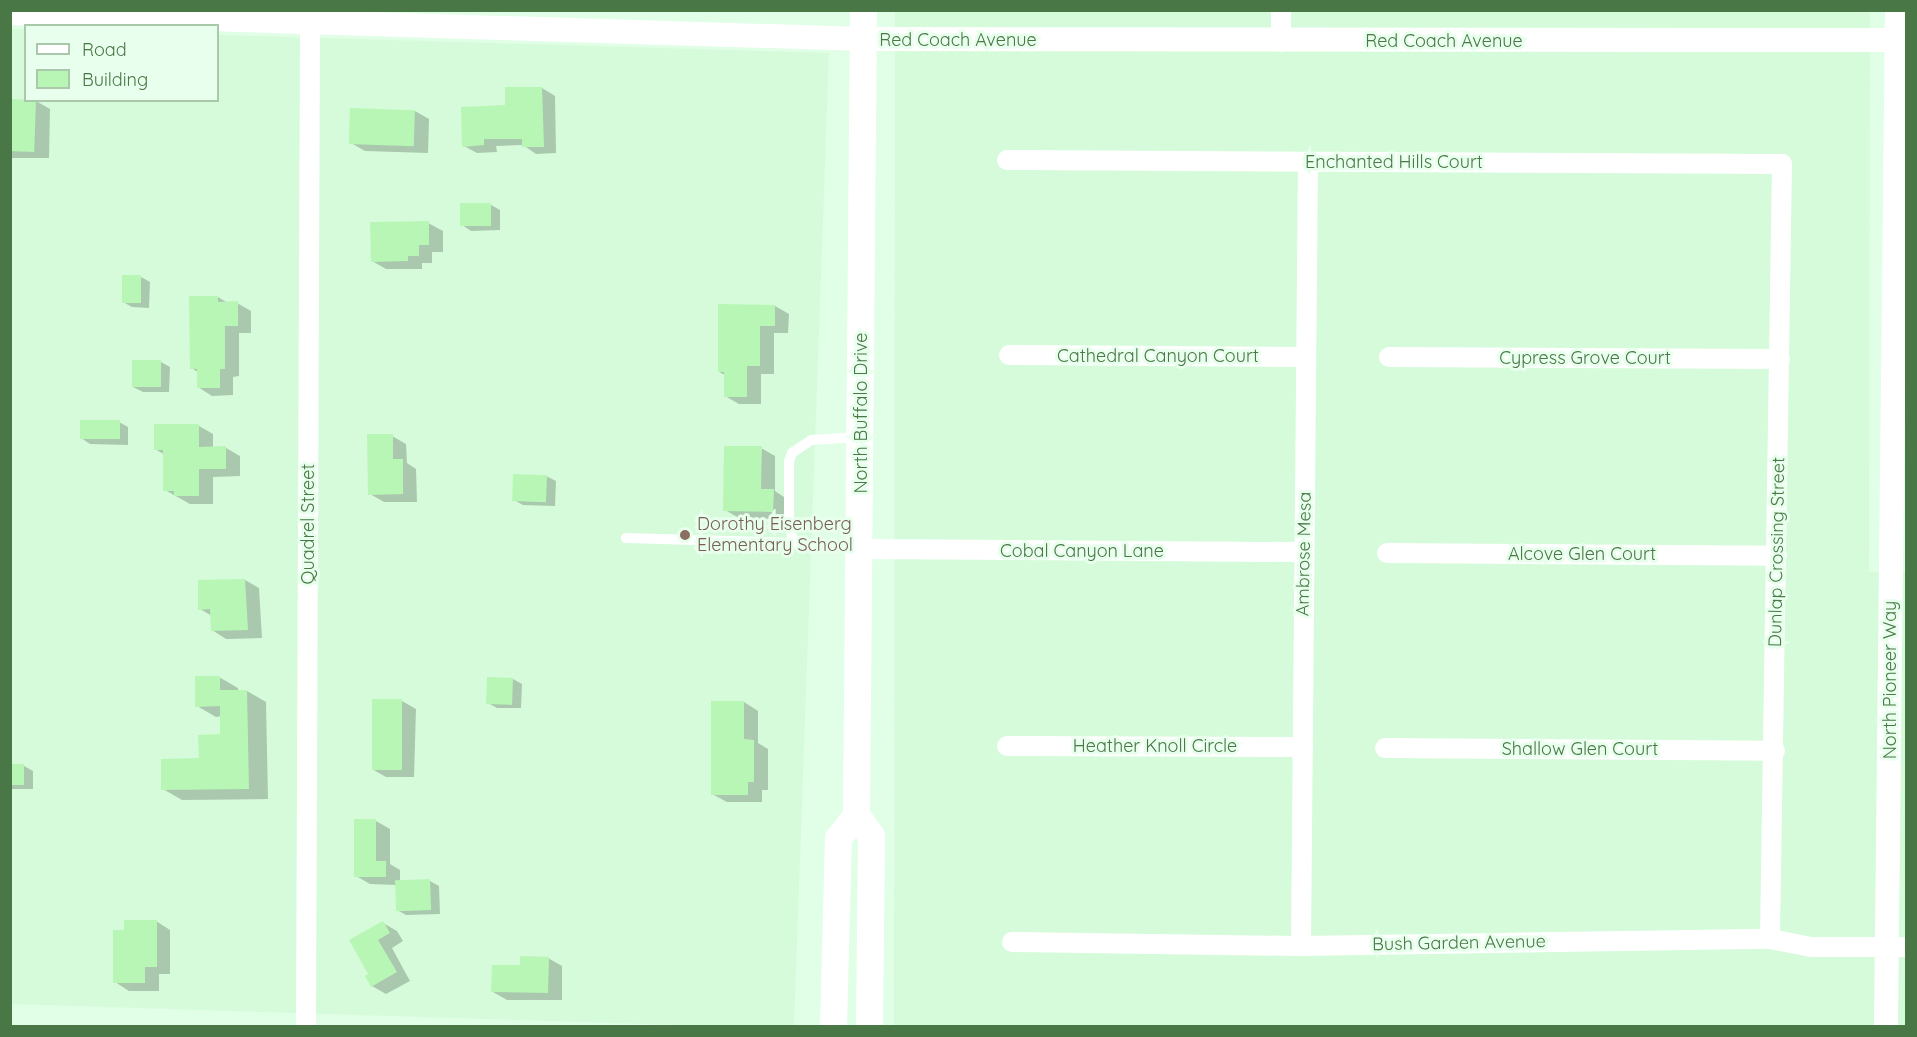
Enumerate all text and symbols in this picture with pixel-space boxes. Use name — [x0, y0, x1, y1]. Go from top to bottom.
legend — [24, 24, 219, 102]
street label: Red Coach Avenue — [879, 29, 1037, 51]
street label: Red Coach Avenue — [1365, 30, 1523, 52]
text: Road — [82, 38, 127, 61]
text: Building — [82, 68, 148, 91]
street label: Enchanted Hills Court — [1305, 151, 1483, 173]
street label: North Buffalo Drive — [850, 332, 872, 494]
street label: Cathedral Canyon Court — [1057, 345, 1259, 367]
street label: Cypress Grove Court — [1499, 347, 1671, 369]
street label: Dunlap Crossing Street — [1765, 457, 1789, 647]
street label: Quadrel Street — [297, 464, 319, 584]
street label: Ambrose Mesa — [1292, 492, 1316, 616]
place label: Dorothy Eisenberg Elementary School — [697, 514, 853, 556]
marker: Dorothy Eisenberg Elementary School — [678, 528, 692, 542]
street label: Cobal Canyon Lane — [1000, 540, 1164, 562]
street label: Alcove Glen Court — [1508, 543, 1656, 565]
street label: North Pioneer Way — [1879, 601, 1901, 759]
street label: Heather Knoll Circle — [1073, 735, 1237, 757]
street label: Shallow Glen Court — [1502, 738, 1658, 760]
street label: Bush Garden Avenue — [1372, 931, 1546, 955]

